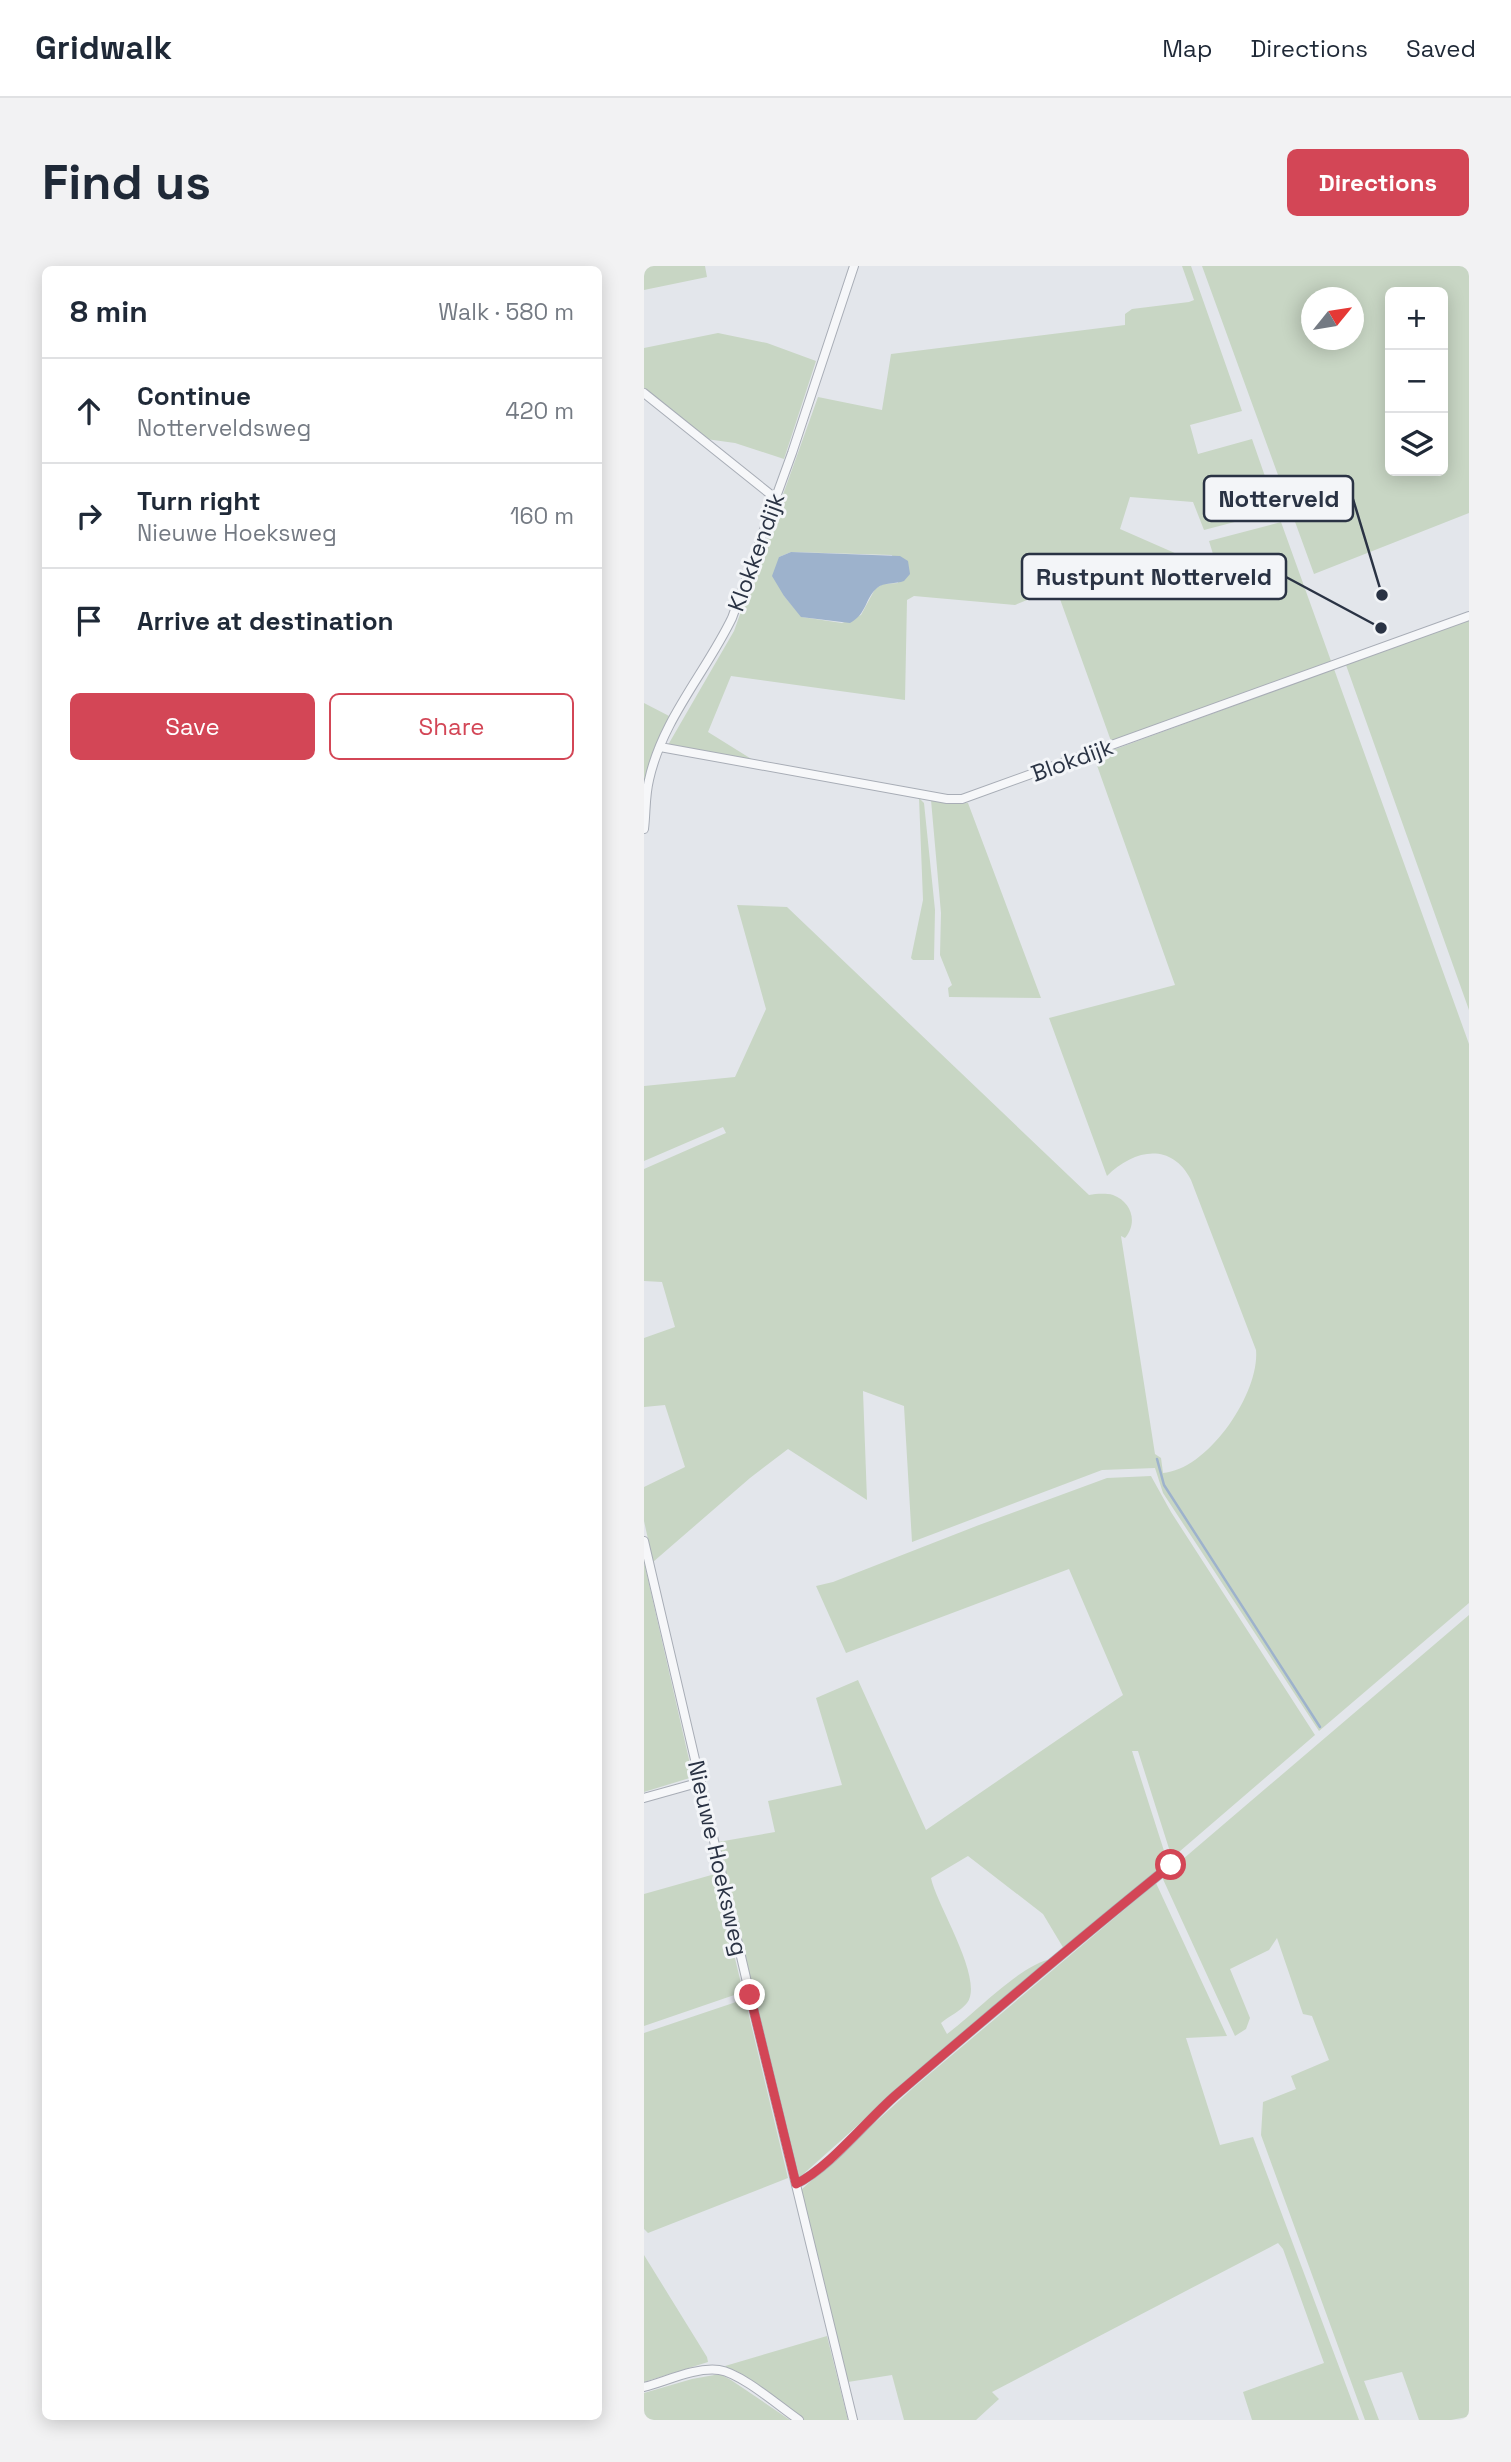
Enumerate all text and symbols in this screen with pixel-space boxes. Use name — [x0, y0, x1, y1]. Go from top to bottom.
text: Gridwalk — [35, 27, 172, 69]
text: Map — [1162, 33, 1212, 64]
text: Directions — [1250, 33, 1368, 64]
text: Saved — [1406, 33, 1476, 64]
button: Directions — [1287, 149, 1469, 216]
text: Find us — [42, 151, 211, 213]
north arrow — [1301, 287, 1364, 350]
map controls — [1385, 287, 1448, 476]
button: + — [1385, 287, 1448, 350]
text: 8 min — [70, 292, 148, 331]
text: Walk · 580 m — [438, 297, 574, 327]
button: − — [1385, 350, 1448, 413]
text: Continue — [137, 379, 251, 413]
icon: ahead — [70, 392, 108, 430]
text: 420 m — [505, 396, 574, 426]
text: Notterveldsweg — [137, 413, 311, 443]
button: layers — [1385, 413, 1448, 476]
callout: Notterveld — [1204, 476, 1353, 521]
text: Notterveld — [1218, 483, 1340, 514]
text: Turn right — [137, 484, 261, 518]
street label: Klokkendijk — [721, 488, 791, 616]
icon: right — [70, 497, 108, 535]
text: 160 m — [510, 501, 574, 531]
text: Nieuwe Hoeksweg — [137, 518, 337, 548]
callout: Rustpunt Notterveld — [1022, 554, 1286, 599]
text: Rustpunt Notterveld — [1036, 561, 1272, 592]
icon: arrive — [70, 602, 108, 640]
text: Arrive at destination — [137, 604, 394, 638]
button: Save — [70, 693, 315, 760]
button: Share — [329, 693, 574, 760]
street label: Blokdijk — [1027, 731, 1117, 789]
street label: Nieuwe Hoeksweg — [681, 1757, 755, 1959]
route start — [1155, 1849, 1186, 1880]
route end — [734, 1979, 765, 2010]

